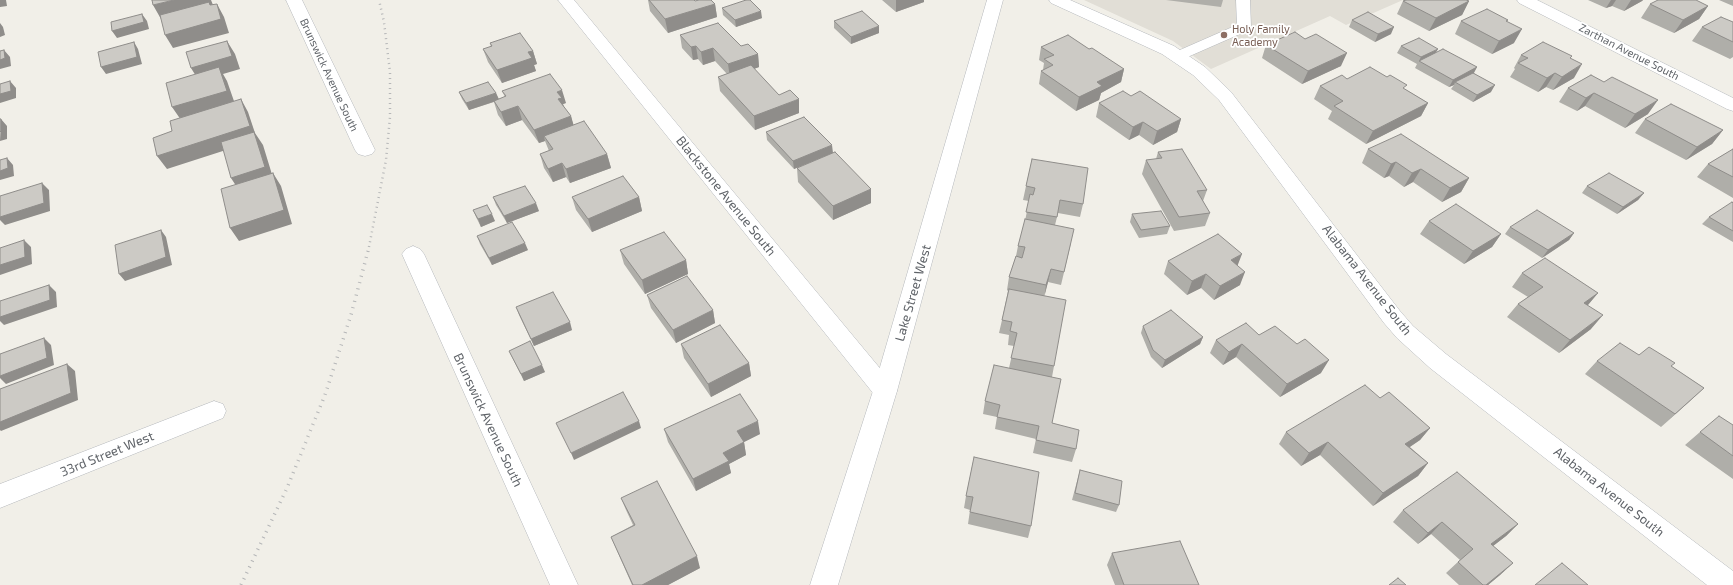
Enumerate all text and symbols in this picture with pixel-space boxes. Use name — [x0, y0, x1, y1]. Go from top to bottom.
street label: Brunswick Avenue South — [297, 16, 361, 134]
street label: Zarthan Avenue South — [1577, 21, 1681, 83]
place label: Holy Family Academy — [1232, 22, 1290, 48]
marker: Holy Family Academy — [1219, 30, 1229, 40]
street label: Blackstone Avenue South — [673, 133, 779, 259]
street label: Alabama Avenue South — [1319, 222, 1415, 338]
street label: Lake Street West — [892, 243, 934, 343]
street label: Brunswick Avenue South — [450, 351, 526, 489]
street label: 33rd Street West — [58, 428, 156, 480]
street label: Alabama Avenue South — [1551, 444, 1667, 540]

